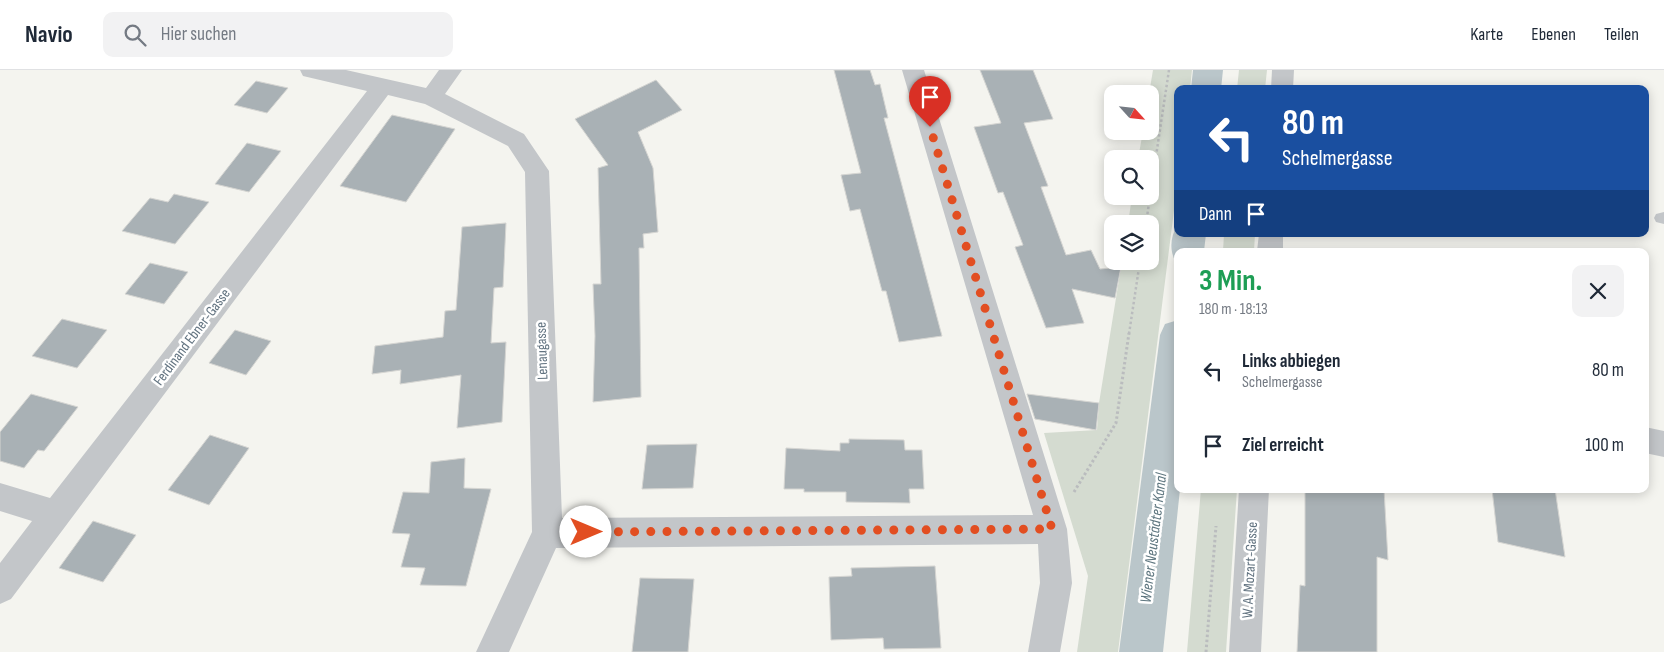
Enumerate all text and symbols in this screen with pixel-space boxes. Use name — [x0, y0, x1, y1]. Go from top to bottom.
search box — [103, 12, 453, 57]
text: Navio — [25, 20, 73, 49]
icon: search — [121, 21, 149, 49]
text: Hier suchen — [161, 23, 236, 46]
text: Karte — [1470, 24, 1503, 45]
text: Ebenen — [1531, 24, 1576, 45]
text: Teilen — [1604, 24, 1639, 45]
pin — [909, 76, 951, 127]
icon: arrive — [916, 83, 944, 111]
north arrow — [1104, 85, 1159, 140]
map controls — [1104, 85, 1159, 270]
text: 80 m — [1282, 102, 1344, 145]
icon: left — [1199, 105, 1264, 170]
text: Schelmergasse — [1282, 145, 1393, 172]
button: search — [1104, 150, 1159, 205]
icon: arrive — [1242, 200, 1270, 228]
text: Dann — [1199, 203, 1232, 226]
button: layers — [1104, 215, 1159, 270]
text: 3 Min. — [1199, 263, 1262, 299]
button: close — [1572, 265, 1624, 317]
street label: Ferdinand Ebner-Gasse — [149, 285, 235, 389]
text: 180 m · 18:13 — [1199, 300, 1268, 319]
street label: Lenaugasse — [531, 322, 553, 380]
text: Links abbiegen — [1242, 350, 1340, 373]
icon: left — [1199, 357, 1227, 385]
text: 80 m — [1592, 359, 1624, 382]
text: Schelmergasse — [1242, 373, 1322, 392]
icon: arrive — [1199, 432, 1227, 460]
text: Ziel erreicht — [1242, 434, 1324, 457]
text: 100 m — [1585, 434, 1624, 457]
water label: Wiener Neustädter Kanal — [1137, 471, 1172, 604]
position arrow — [559, 505, 611, 557]
street label: W. A. Mozart-Gasse — [1238, 521, 1262, 619]

